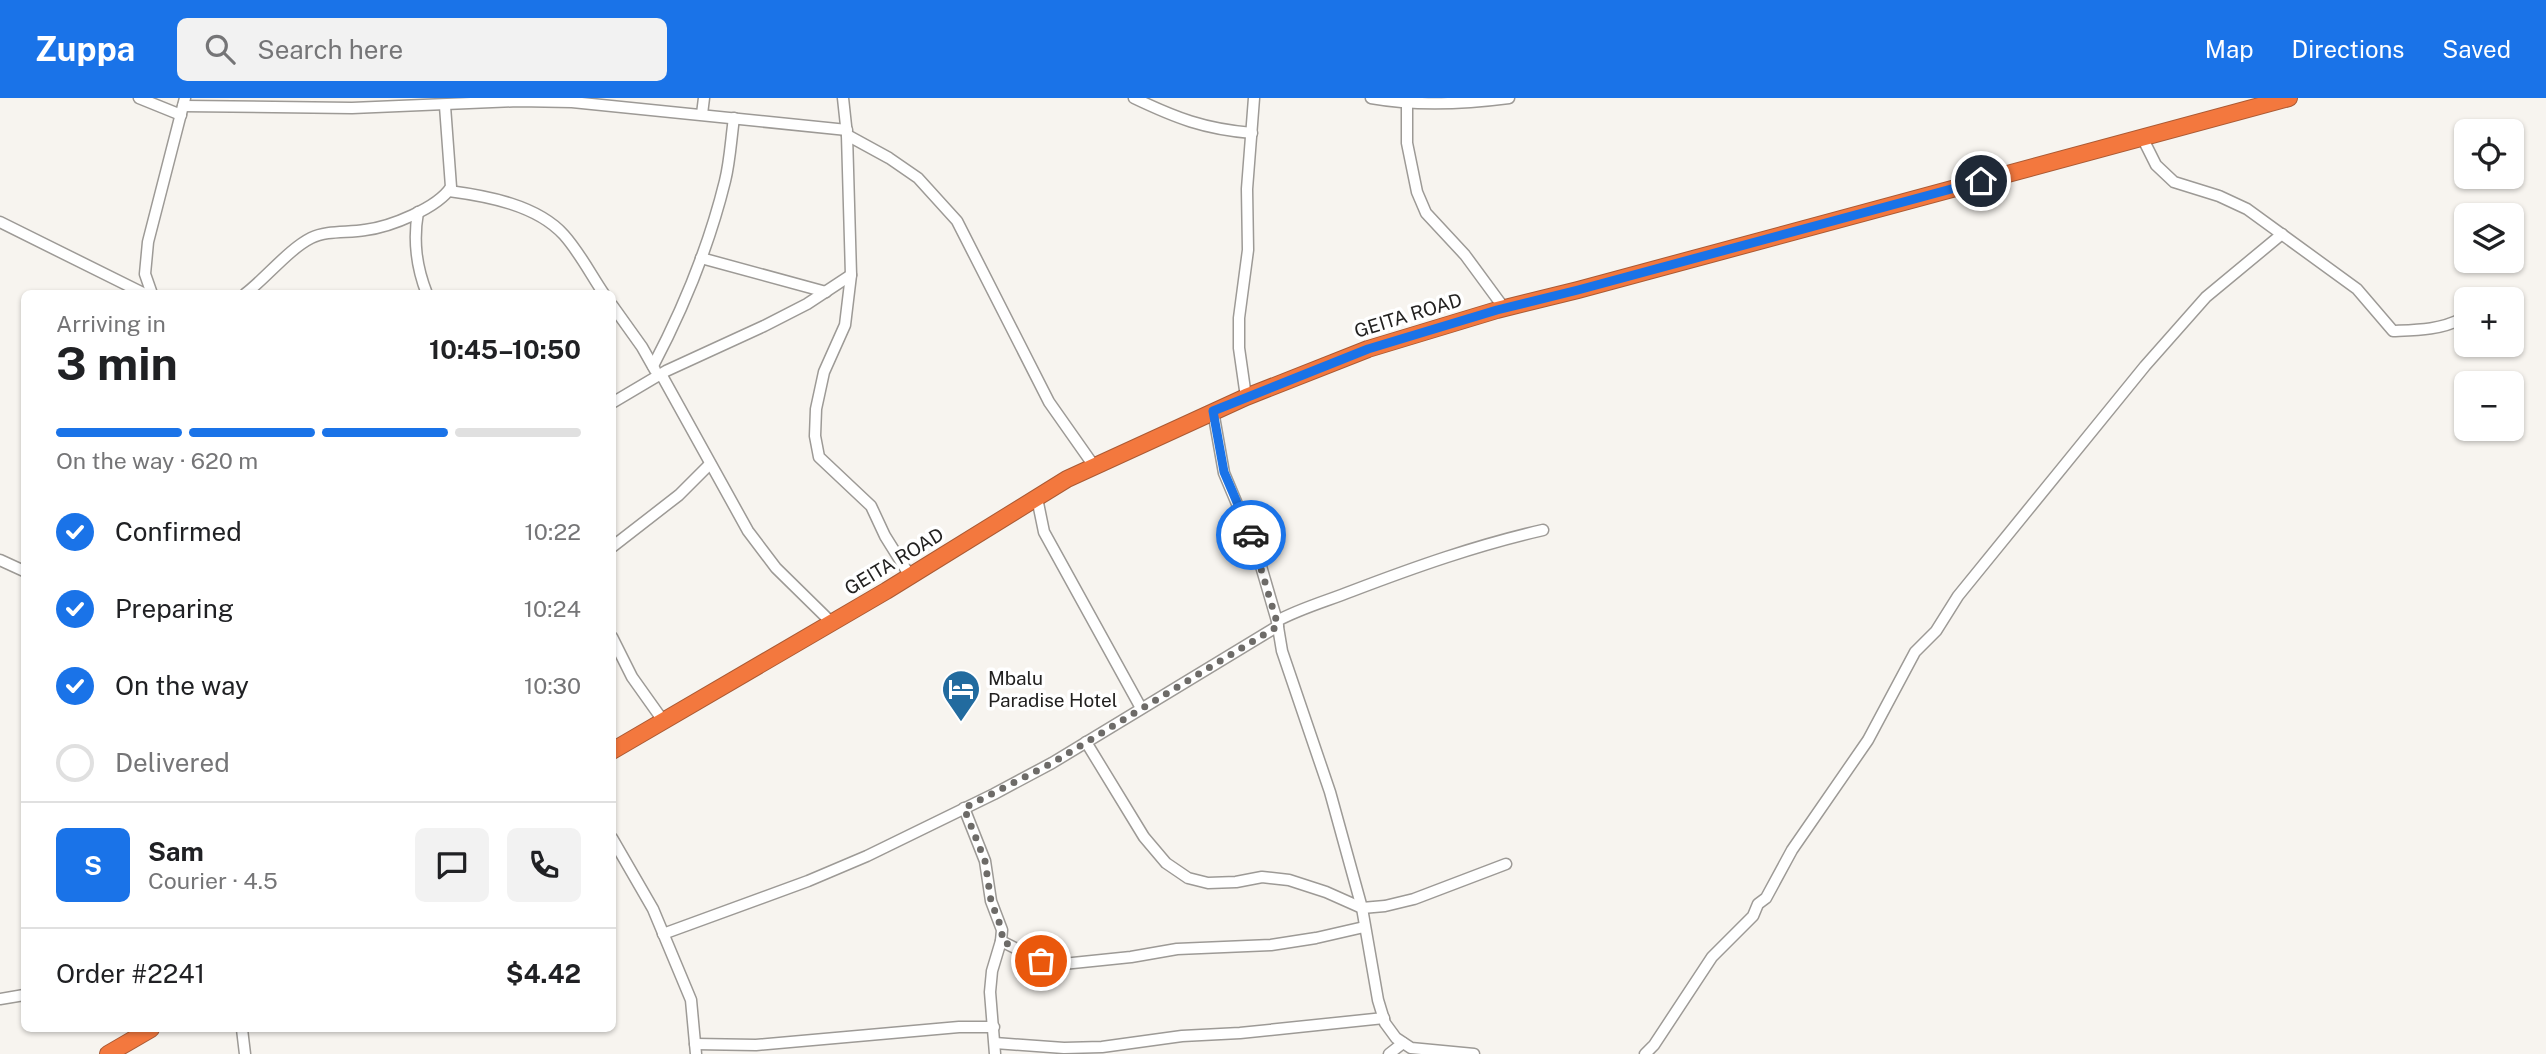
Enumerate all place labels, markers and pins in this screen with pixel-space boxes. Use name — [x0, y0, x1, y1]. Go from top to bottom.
pin — [1951, 151, 2011, 211]
place label: Mbalu Paradise Hotel — [988, 667, 1117, 711]
hotel icon: Mbalu Paradise Hotel — [940, 668, 982, 723]
pin — [1011, 931, 1071, 991]

